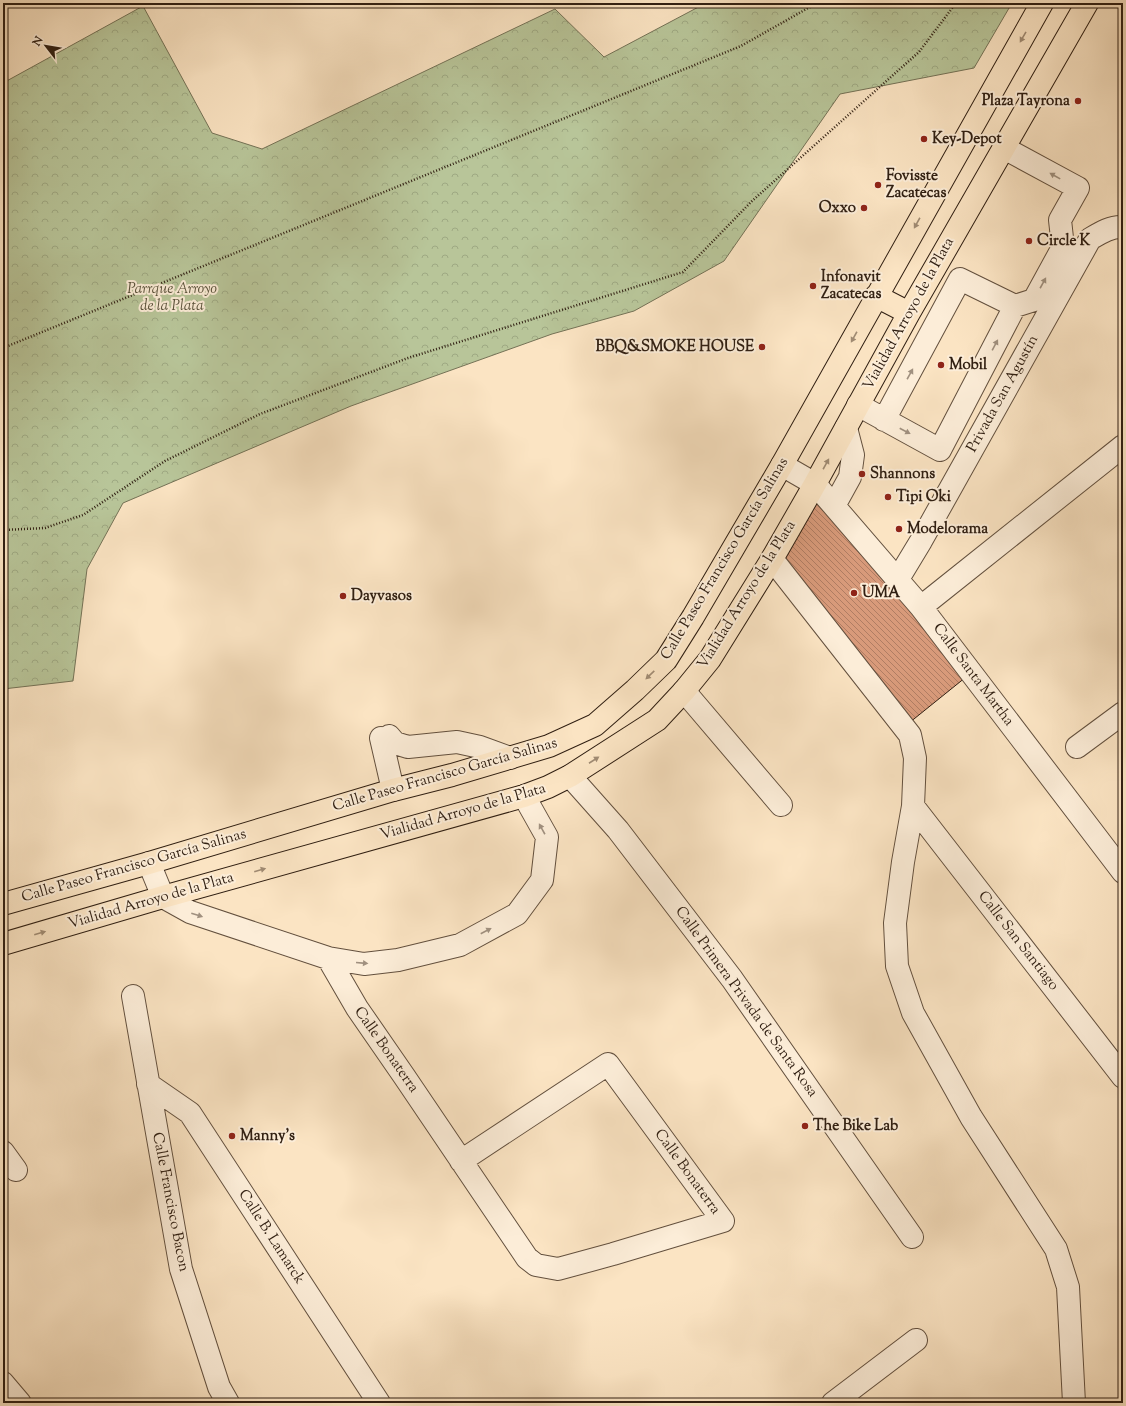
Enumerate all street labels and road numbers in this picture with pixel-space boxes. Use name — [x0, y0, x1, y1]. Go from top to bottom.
street label: Vialidad Arroyo de la Plata — [858, 234, 960, 394]
street label: Privada San Agustín — [962, 331, 1044, 456]
street label: Calle Paseo Francisco García Salinas — [656, 454, 794, 664]
street label: Vialidad Arroyo de la Plata — [693, 517, 801, 673]
street label: Calle Santa Martha — [927, 619, 1019, 731]
street label: Calle Paseo Francisco García Salinas — [330, 733, 560, 817]
street label: Vialidad Arroyo de la Plata — [378, 778, 548, 846]
street label: Calle Paseo Francisco García Salinas — [19, 824, 249, 908]
street label: Vialidad Arroyo de la Plata — [66, 867, 236, 935]
street label: Calle San Santiago — [972, 887, 1064, 995]
street label: Calle Primera Privada de Santa Rosa — [670, 902, 822, 1102]
street label: Calle Bonaterra — [348, 1003, 424, 1097]
street label: Calle Bonaterra — [649, 1125, 725, 1219]
street label: Calle Francisco Bacon — [146, 1130, 194, 1274]
street label: Calle B. Lamarck — [233, 1186, 309, 1288]

